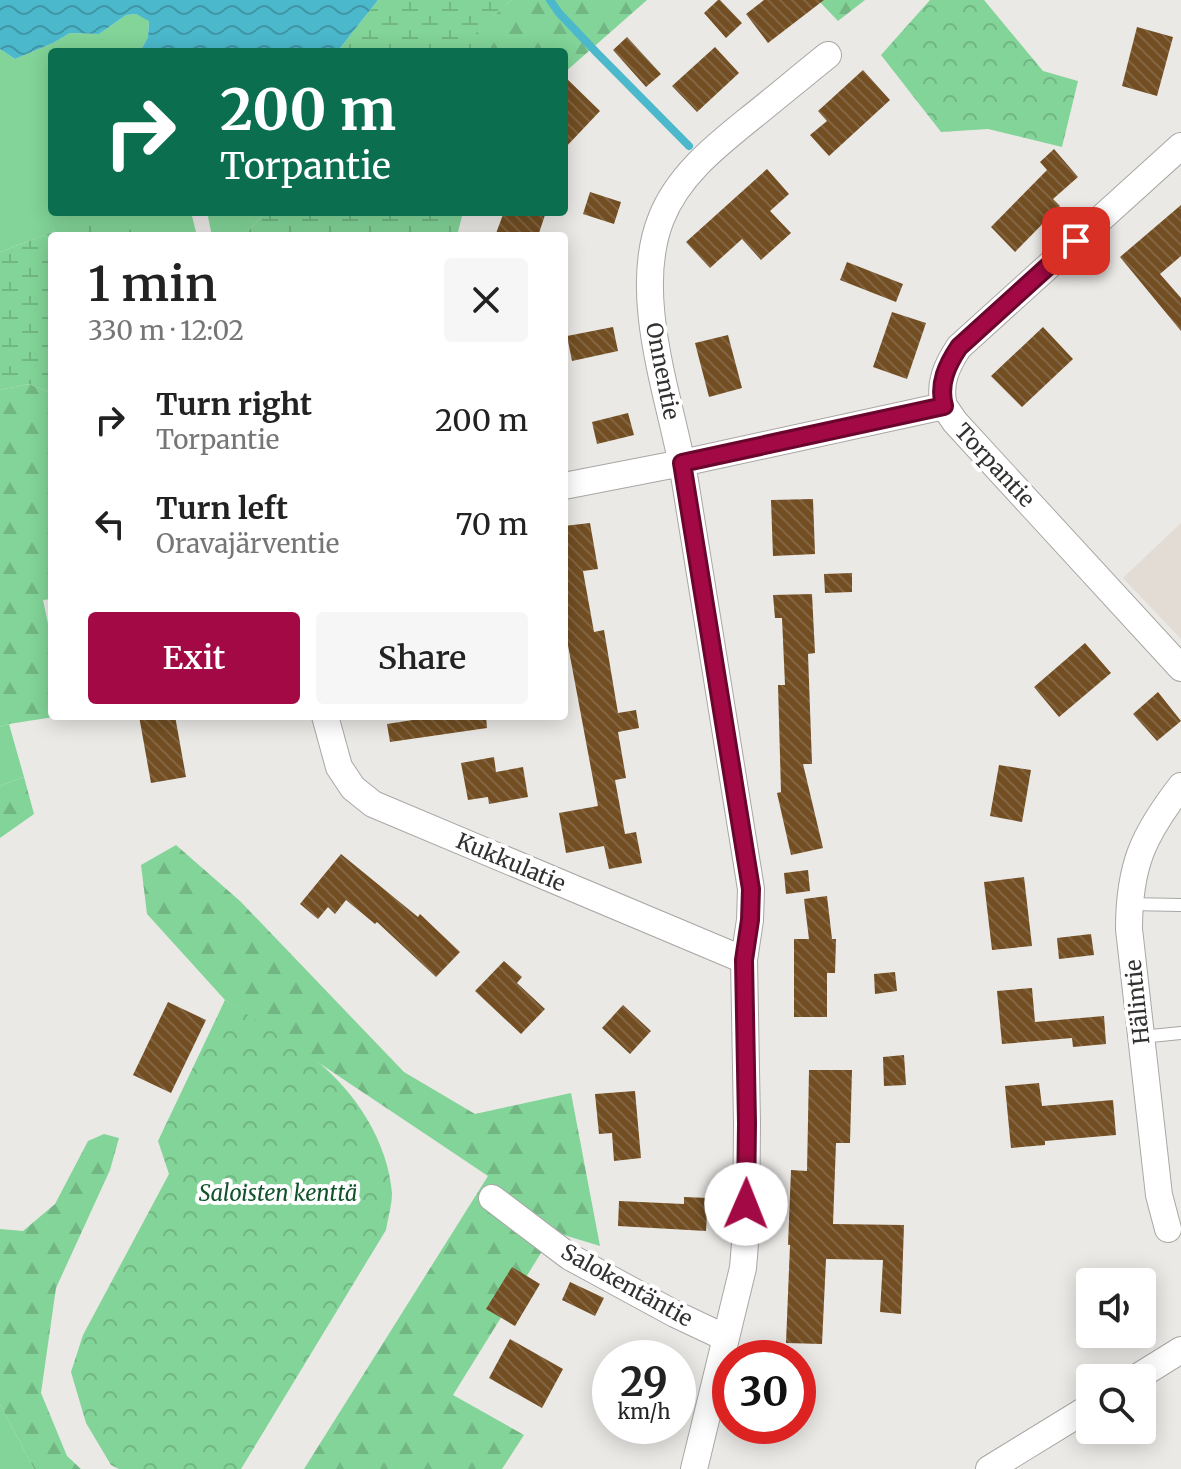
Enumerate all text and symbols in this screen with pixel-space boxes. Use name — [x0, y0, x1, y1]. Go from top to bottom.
text: 200 m — [220, 75, 396, 145]
icon: right — [88, 80, 192, 184]
text: Torpantie — [220, 144, 391, 189]
pin — [1042, 207, 1110, 275]
icon: arrive — [1054, 219, 1098, 263]
text: 1 min — [88, 254, 217, 314]
button: close — [444, 258, 528, 342]
text: 330 m · 12:02 — [88, 314, 244, 347]
street label: Onnentie — [640, 320, 686, 422]
text: Turn right — [156, 385, 312, 423]
icon: right — [88, 398, 132, 442]
text: 200 m — [435, 401, 528, 439]
street label: Torpantie — [949, 417, 1041, 513]
text: Torpantie — [156, 423, 279, 456]
text: Turn left — [156, 489, 288, 527]
icon: left — [88, 502, 132, 546]
text: 70 m — [455, 505, 528, 543]
text: Oravajärventie — [156, 527, 339, 560]
button: Exit — [88, 612, 300, 704]
button: Share — [316, 612, 528, 704]
street label: Kukkulatie — [452, 826, 570, 898]
street label: Hälintie — [1119, 958, 1155, 1046]
position arrow — [704, 1162, 788, 1246]
park label: Saloisten kenttä — [199, 1179, 357, 1207]
street label: Salokentäntie — [556, 1237, 698, 1333]
map controls — [1076, 1268, 1156, 1444]
button: sound — [1076, 1268, 1156, 1348]
speed limit sign: 30 — [712, 1340, 816, 1444]
text: 29 — [620, 1357, 668, 1407]
button: search — [1076, 1364, 1156, 1444]
text: km/h — [618, 1399, 670, 1424]

